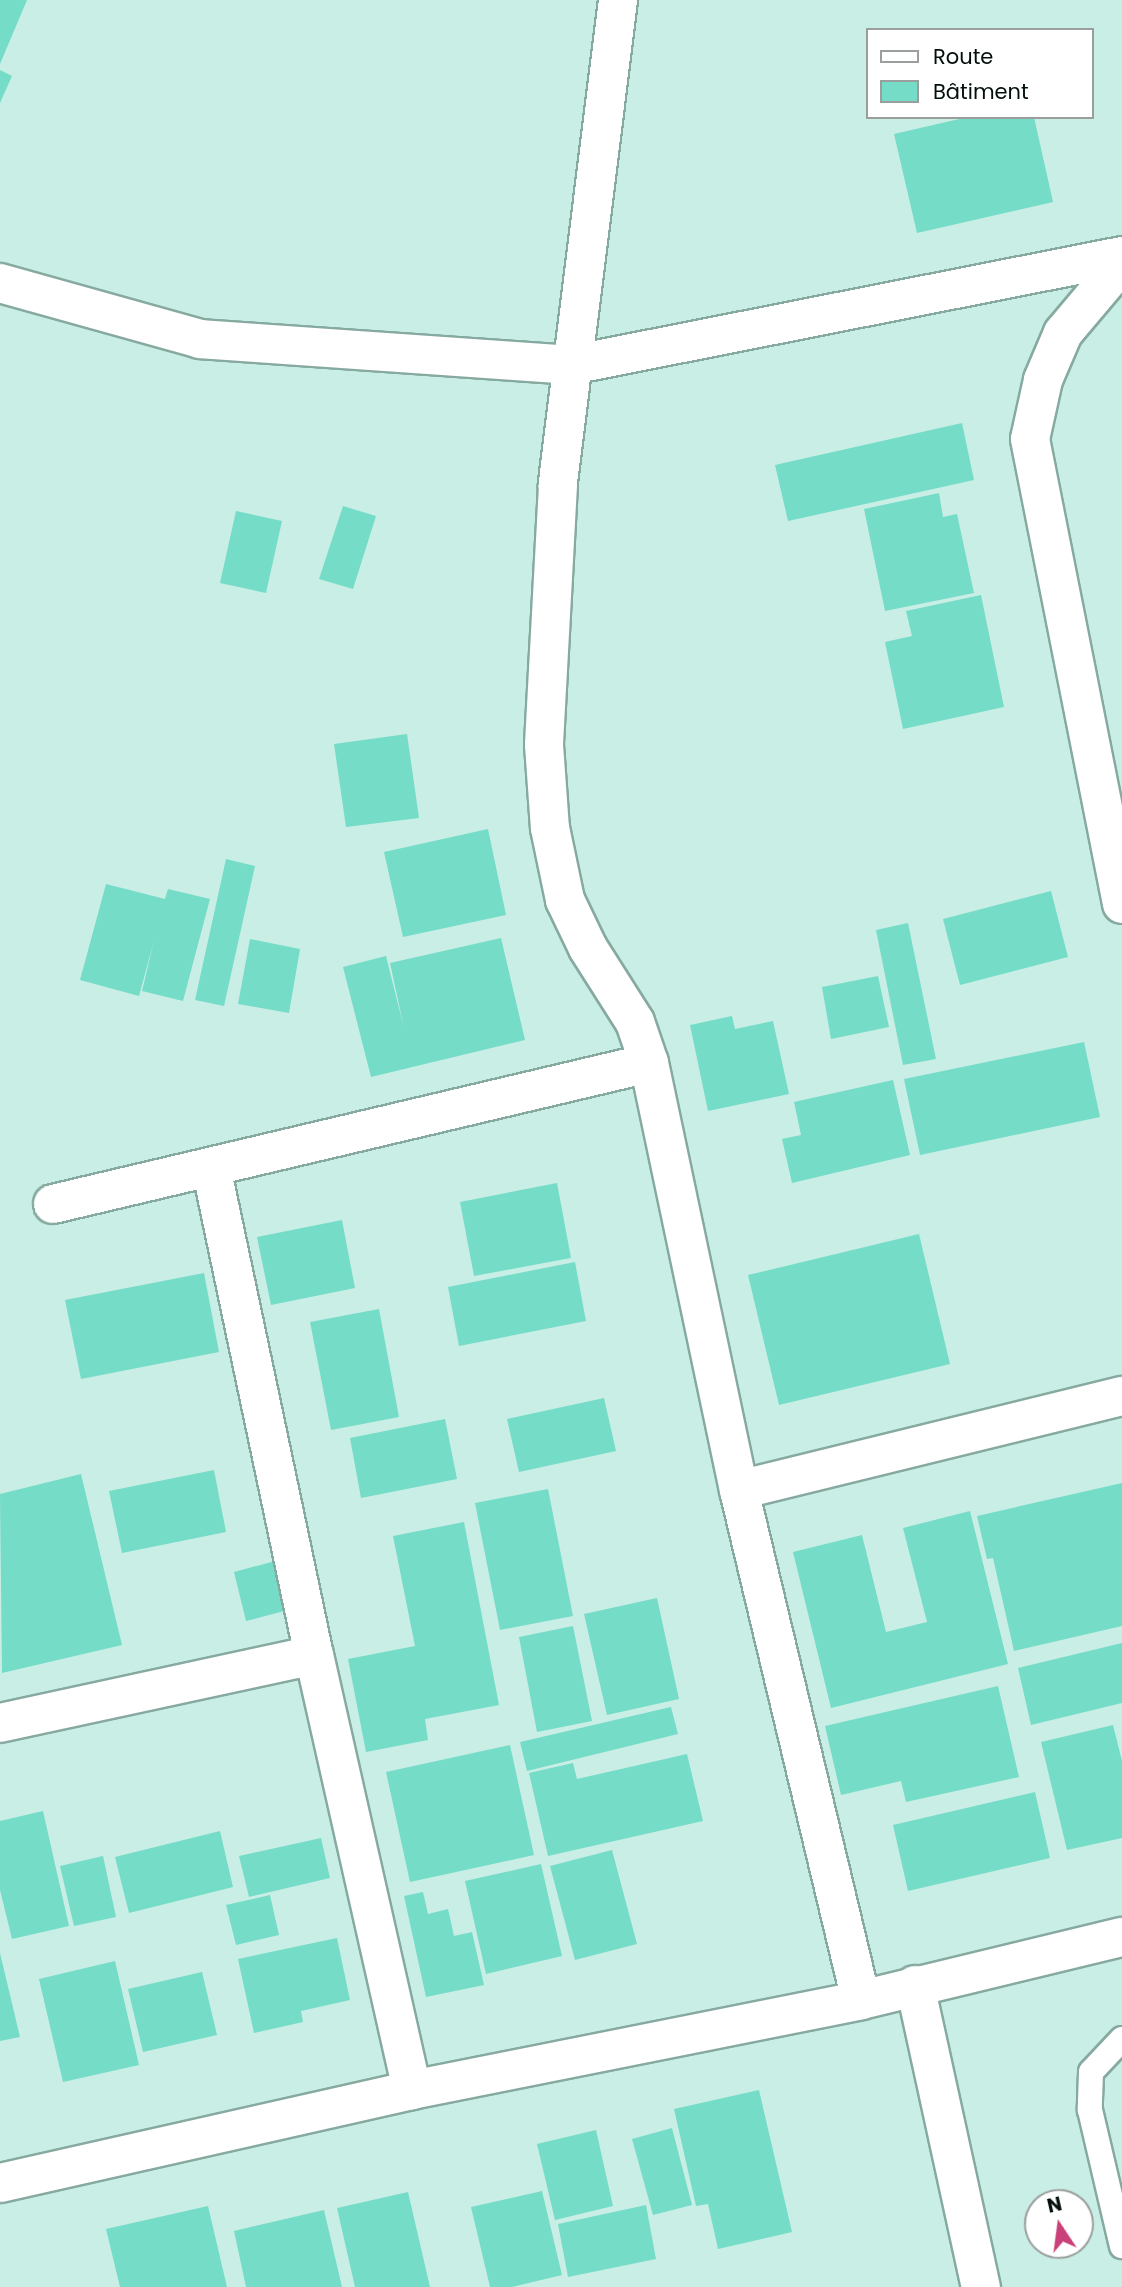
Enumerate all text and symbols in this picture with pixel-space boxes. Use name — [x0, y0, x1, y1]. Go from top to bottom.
legend — [866, 28, 1094, 119]
text: Route — [933, 42, 993, 71]
text: Bâtiment — [933, 77, 1029, 106]
north arrow — [1024, 2189, 1094, 2259]
text: N — [1045, 2190, 1065, 2220]

